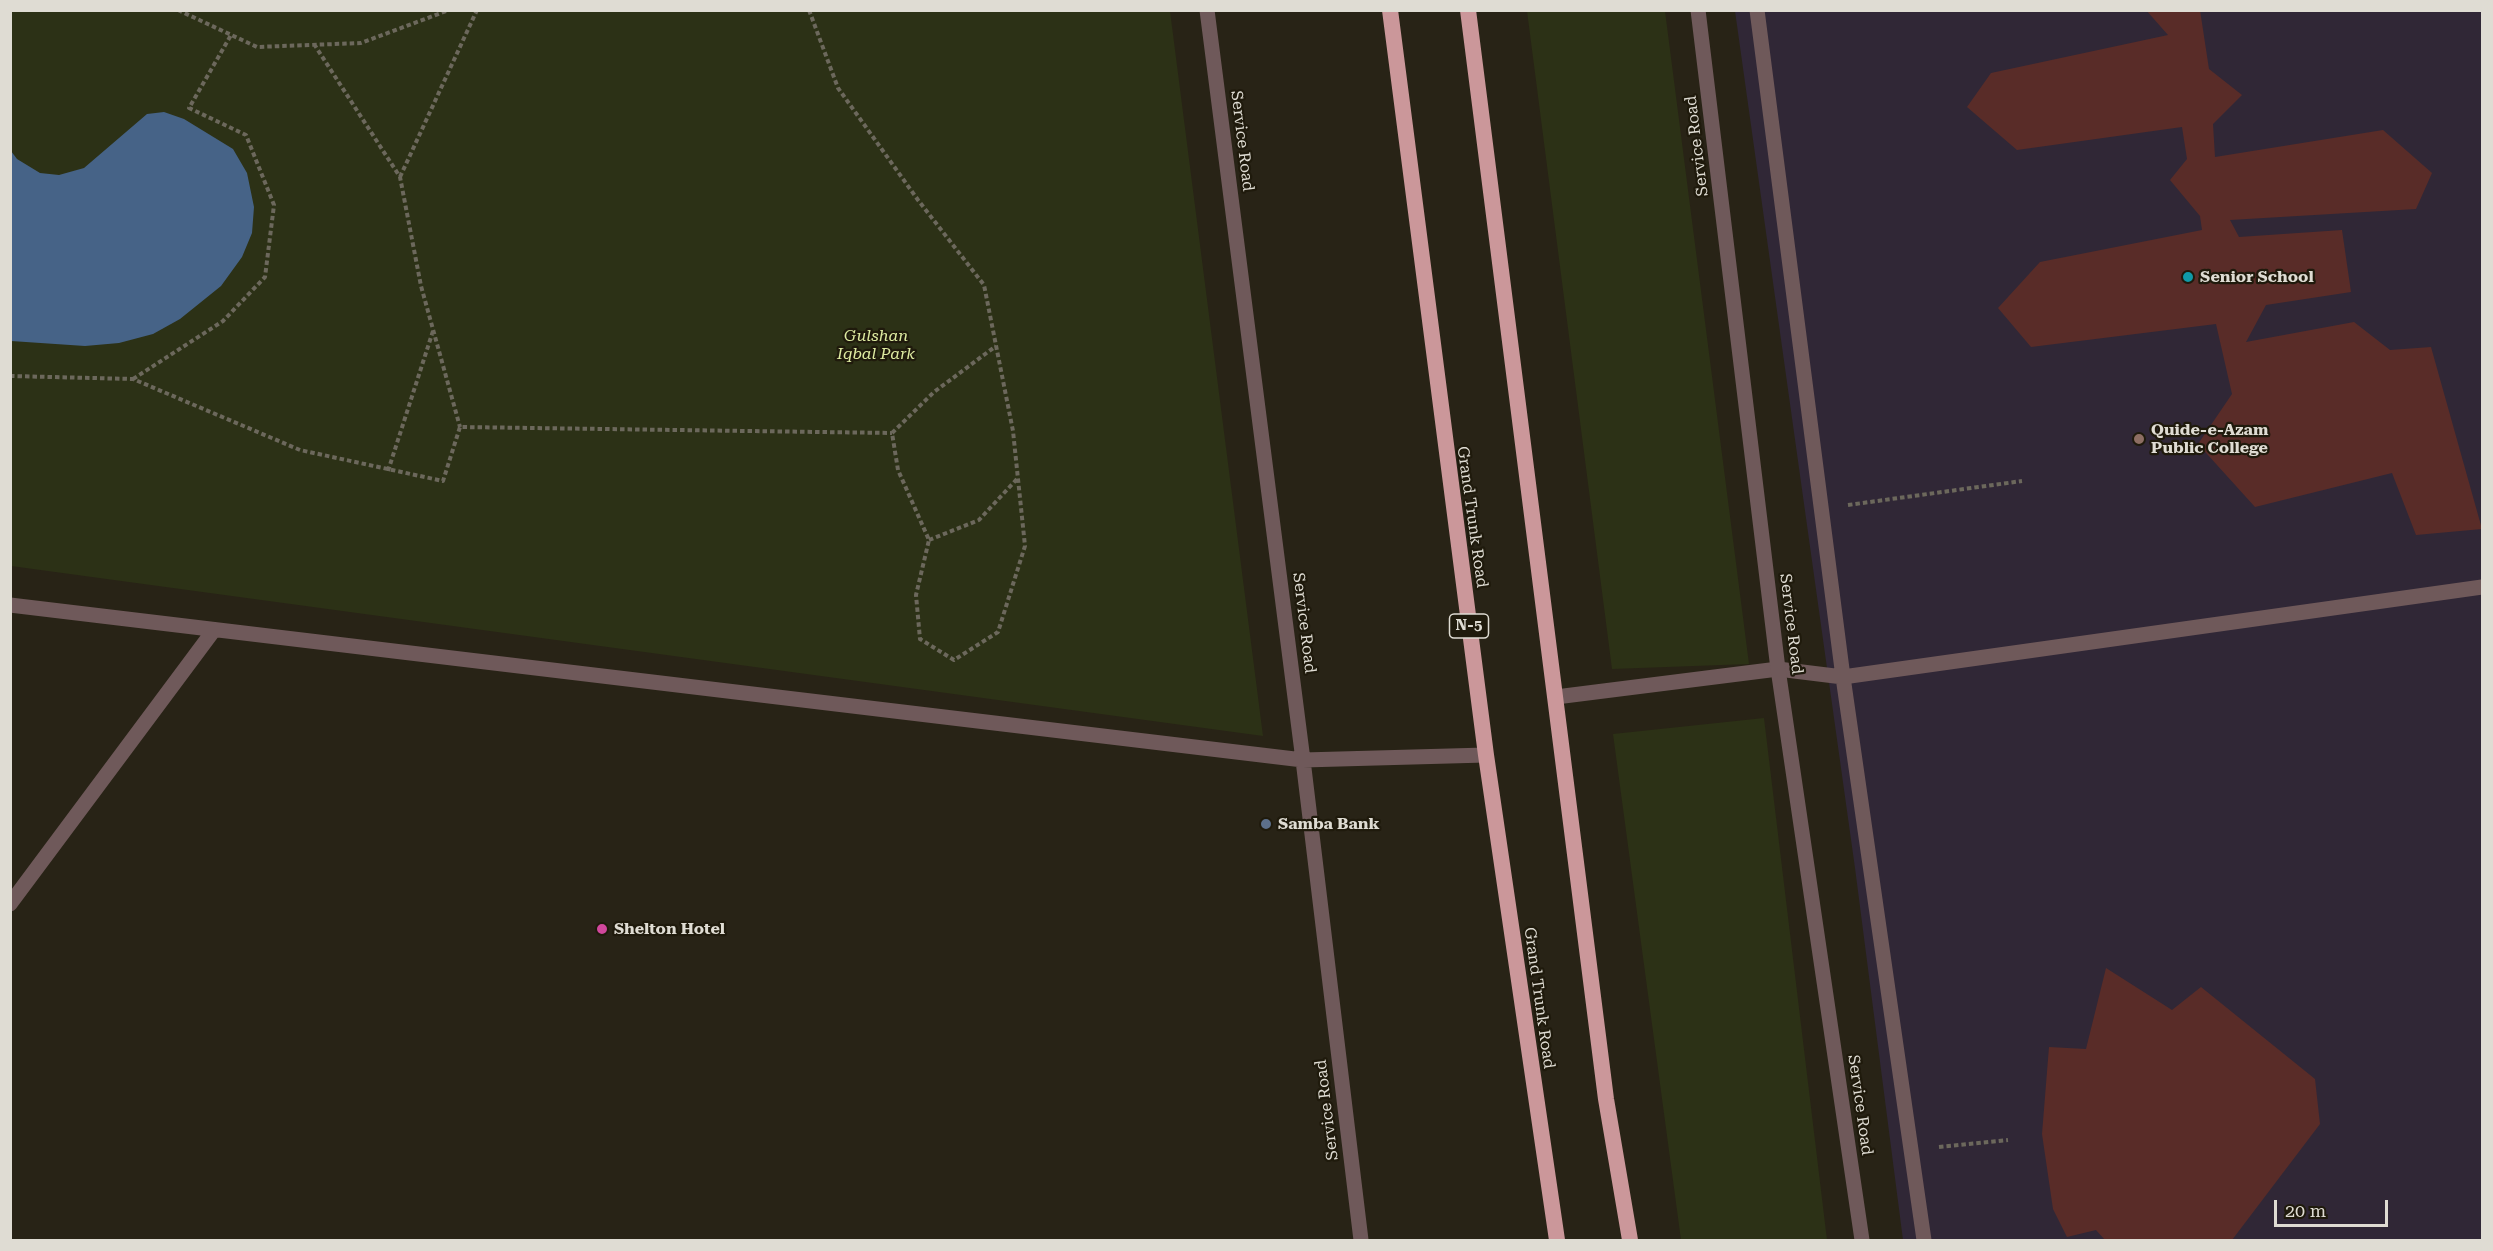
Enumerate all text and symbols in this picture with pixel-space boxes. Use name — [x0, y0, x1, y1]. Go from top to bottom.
street label: Service Road — [1226, 90, 1258, 192]
street label: Service Road — [1681, 95, 1713, 197]
place label: Senior School — [2200, 267, 2314, 287]
marker: Senior School — [2181, 270, 2195, 284]
park label: Gulshan Iqbal Park — [837, 326, 915, 364]
place label: Quide-e-Azam Public College — [2151, 420, 2268, 458]
marker: Quide-e-Azam Public College — [2132, 432, 2146, 446]
street label: Grand Trunk Road — [1453, 445, 1491, 589]
street label: Service Road — [1288, 572, 1320, 674]
street label: Service Road — [1775, 573, 1807, 675]
road number: N-5 — [1450, 614, 1488, 638]
place label: Samba Bank — [1278, 814, 1379, 834]
marker: Samba Bank — [1259, 817, 1273, 831]
place label: Shelton Hotel — [614, 919, 725, 939]
marker: Shelton Hotel — [595, 922, 609, 936]
street label: Grand Trunk Road — [1520, 926, 1558, 1070]
street label: Service Road — [1843, 1053, 1877, 1157]
street label: Service Road — [1311, 1059, 1343, 1161]
scale bar — [2277, 1188, 2391, 1226]
text: 20 m — [2285, 1200, 2326, 1221]

